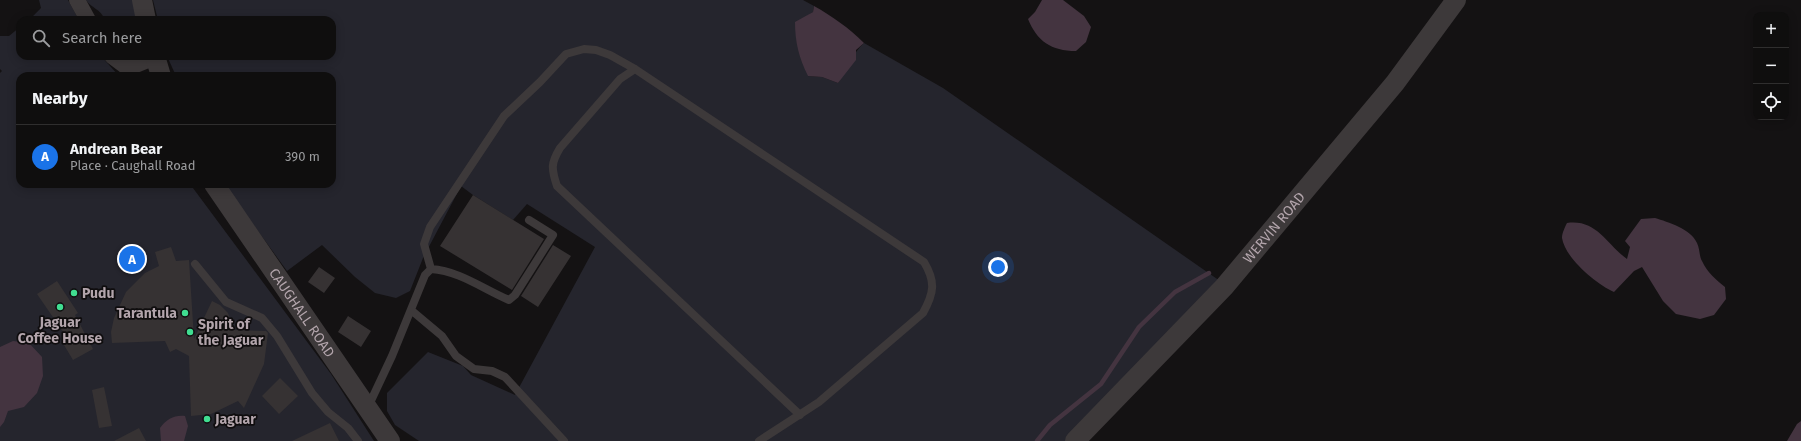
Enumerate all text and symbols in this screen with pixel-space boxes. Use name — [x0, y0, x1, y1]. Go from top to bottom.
map controls — [1753, 12, 1789, 120]
button: + — [1753, 12, 1789, 48]
search box — [16, 16, 336, 60]
icon: search — [30, 27, 52, 49]
text: Search here — [62, 29, 142, 47]
button: − — [1753, 48, 1789, 84]
button: locate — [1753, 84, 1789, 120]
text: Nearby — [32, 88, 87, 109]
text: Andrean Bear — [70, 140, 162, 158]
text: A — [41, 149, 49, 164]
text: 390 m — [285, 149, 320, 164]
text: Place · Caughall Road — [70, 158, 195, 173]
street label: WERVIN ROAD — [1239, 188, 1309, 266]
pin: A — [119, 244, 145, 274]
your location — [988, 257, 1008, 277]
street label: CAUGHALL ROAD — [266, 265, 339, 360]
place label: Pudu — [82, 285, 114, 302]
marker: Pudu — [69, 288, 79, 298]
marker: Jaguar Coffee House — [55, 302, 65, 312]
place label: Tarantula — [116, 305, 177, 322]
marker: Tarantula — [180, 308, 190, 318]
place label: Jaguar Coffee House — [18, 314, 103, 347]
place label: Spirit of the Jaguar — [198, 316, 264, 349]
marker: Spirit of the Jaguar — [185, 327, 195, 337]
place label: Jaguar — [214, 411, 256, 428]
marker: Jaguar — [202, 414, 212, 424]

